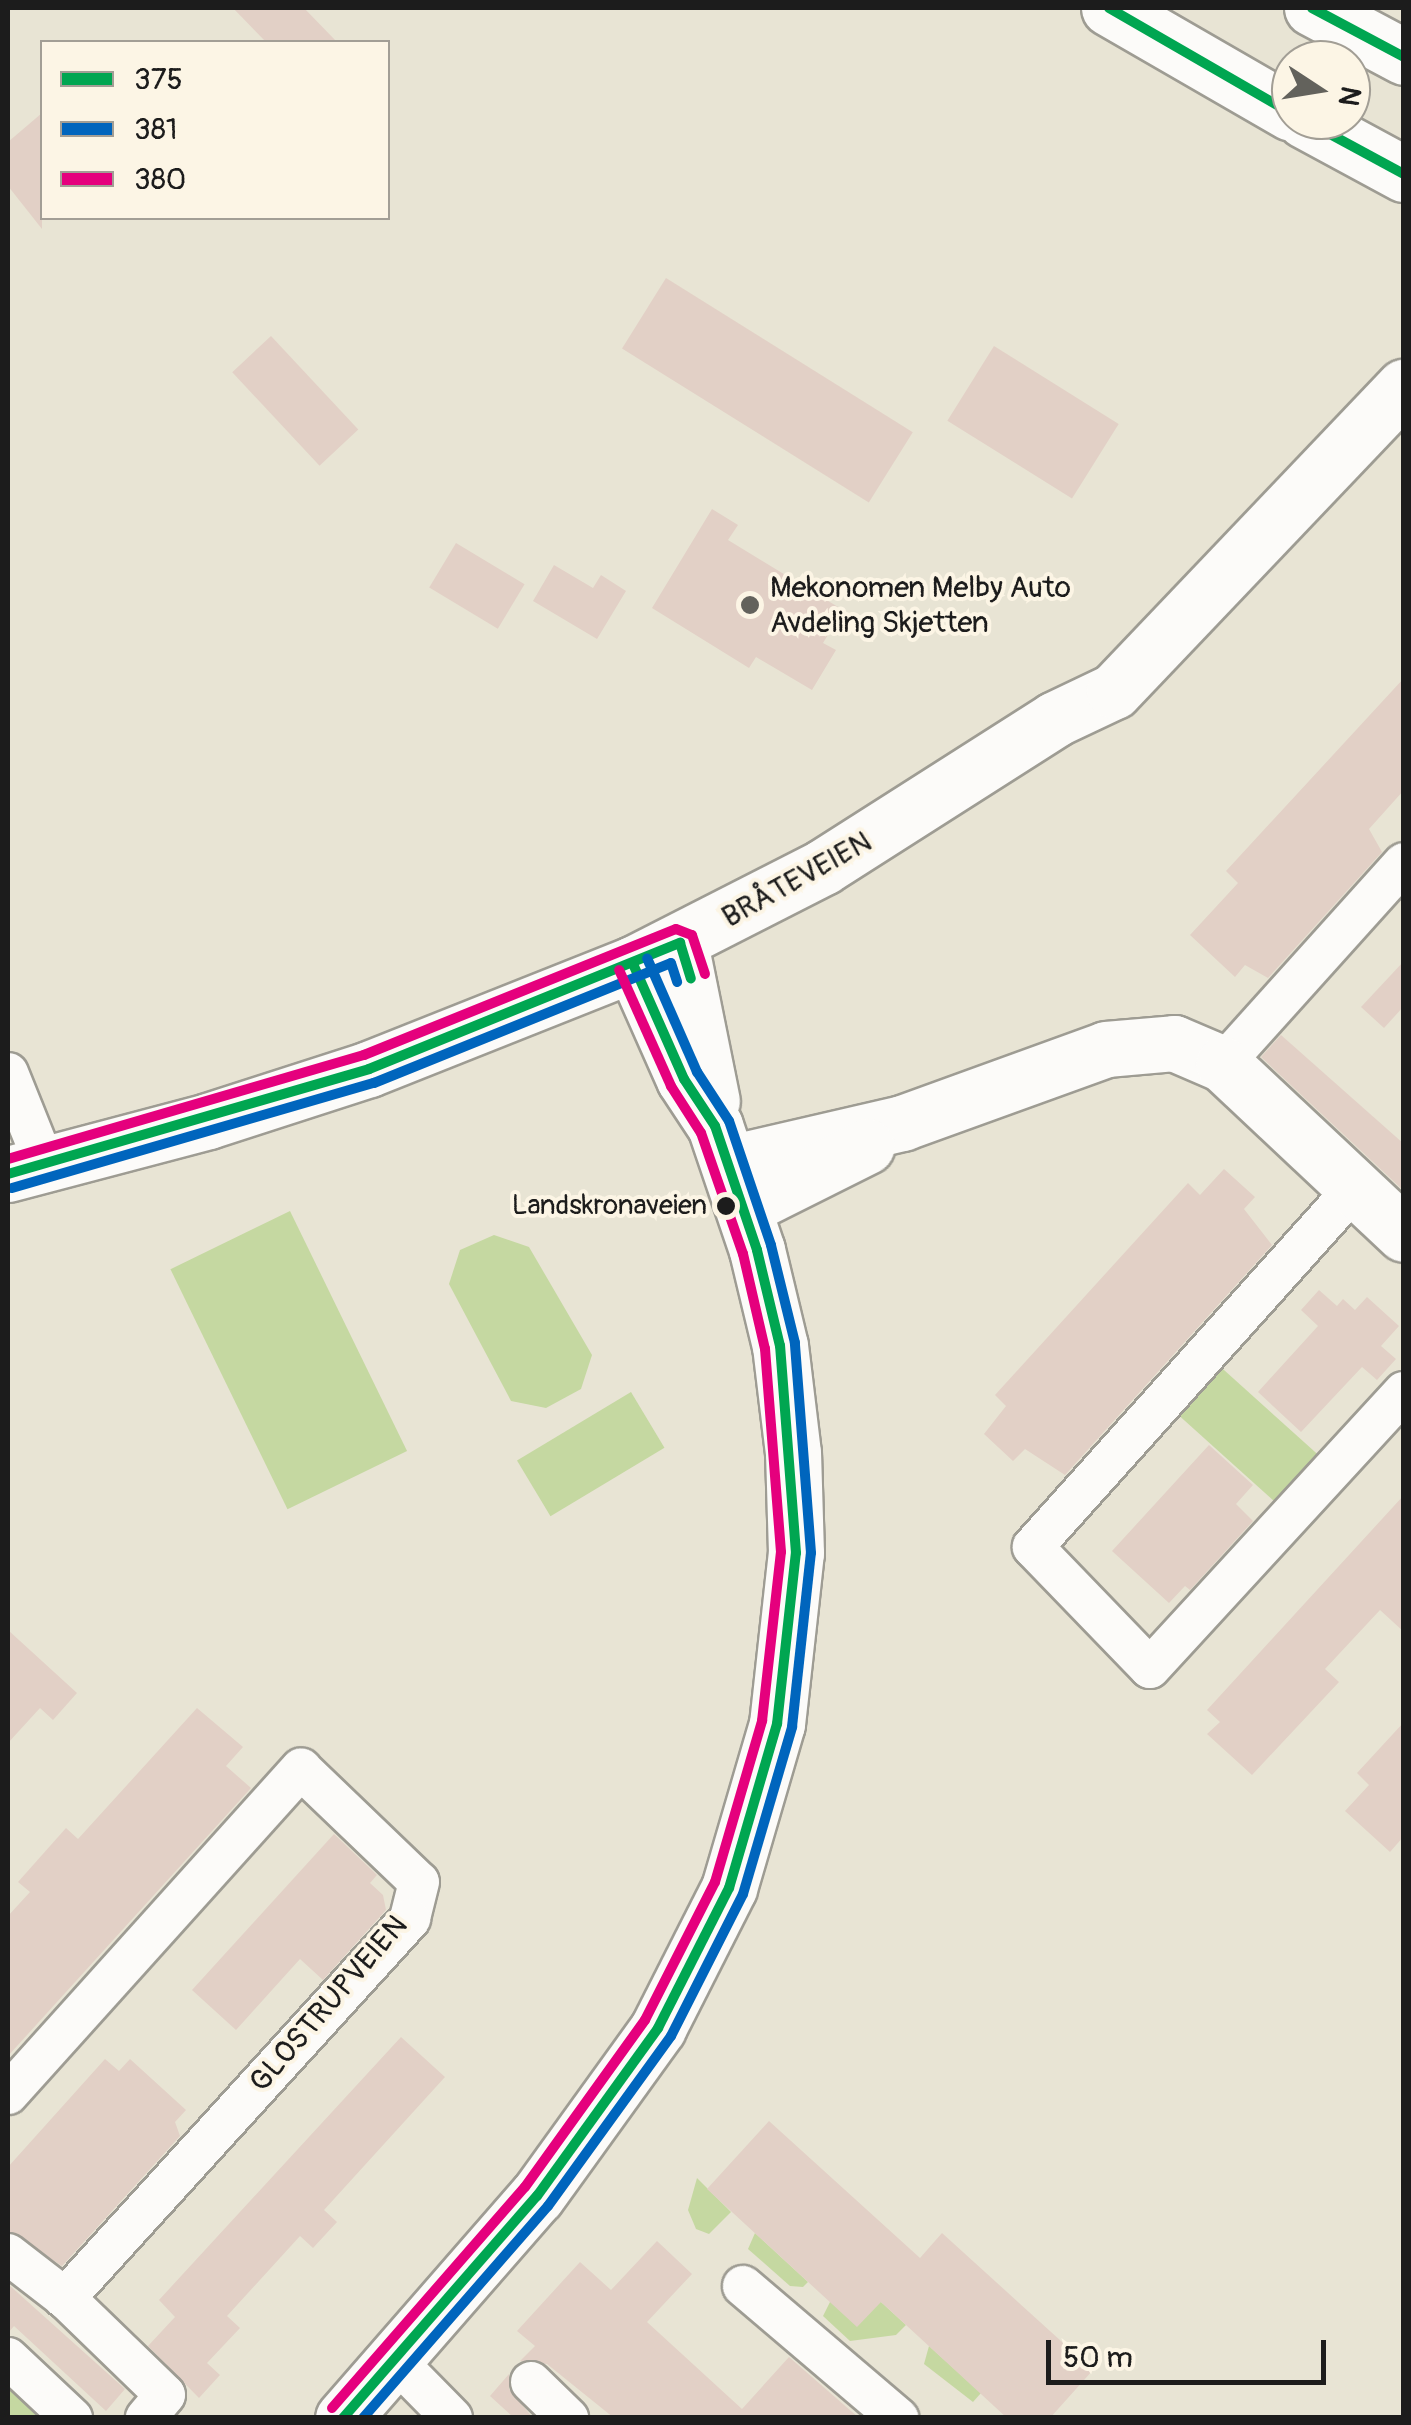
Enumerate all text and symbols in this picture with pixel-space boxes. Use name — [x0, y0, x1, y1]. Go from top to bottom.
legend — [40, 40, 390, 220]
north arrow — [1271, 40, 1371, 140]
text: 375 — [134, 61, 183, 98]
text: N — [1330, 83, 1368, 109]
text: 381 — [134, 111, 178, 148]
text: 380 — [134, 161, 186, 198]
place label: Mekonomen Melby Auto Avdeling Skjetten — [770, 570, 1071, 640]
marker: Mekonomen Melby Auto Avdeling Skjetten — [739, 594, 761, 616]
street label: BRÅTEVEIEN — [716, 824, 878, 936]
place label: Landskronaveien — [512, 1189, 707, 1223]
marker: Landskronaveien — [716, 1196, 736, 1216]
street label: GLOSTRUPVEIEN — [242, 1908, 416, 2100]
scale bar — [1051, 2320, 1331, 2382]
text: 50 m — [1063, 2339, 1133, 2376]

